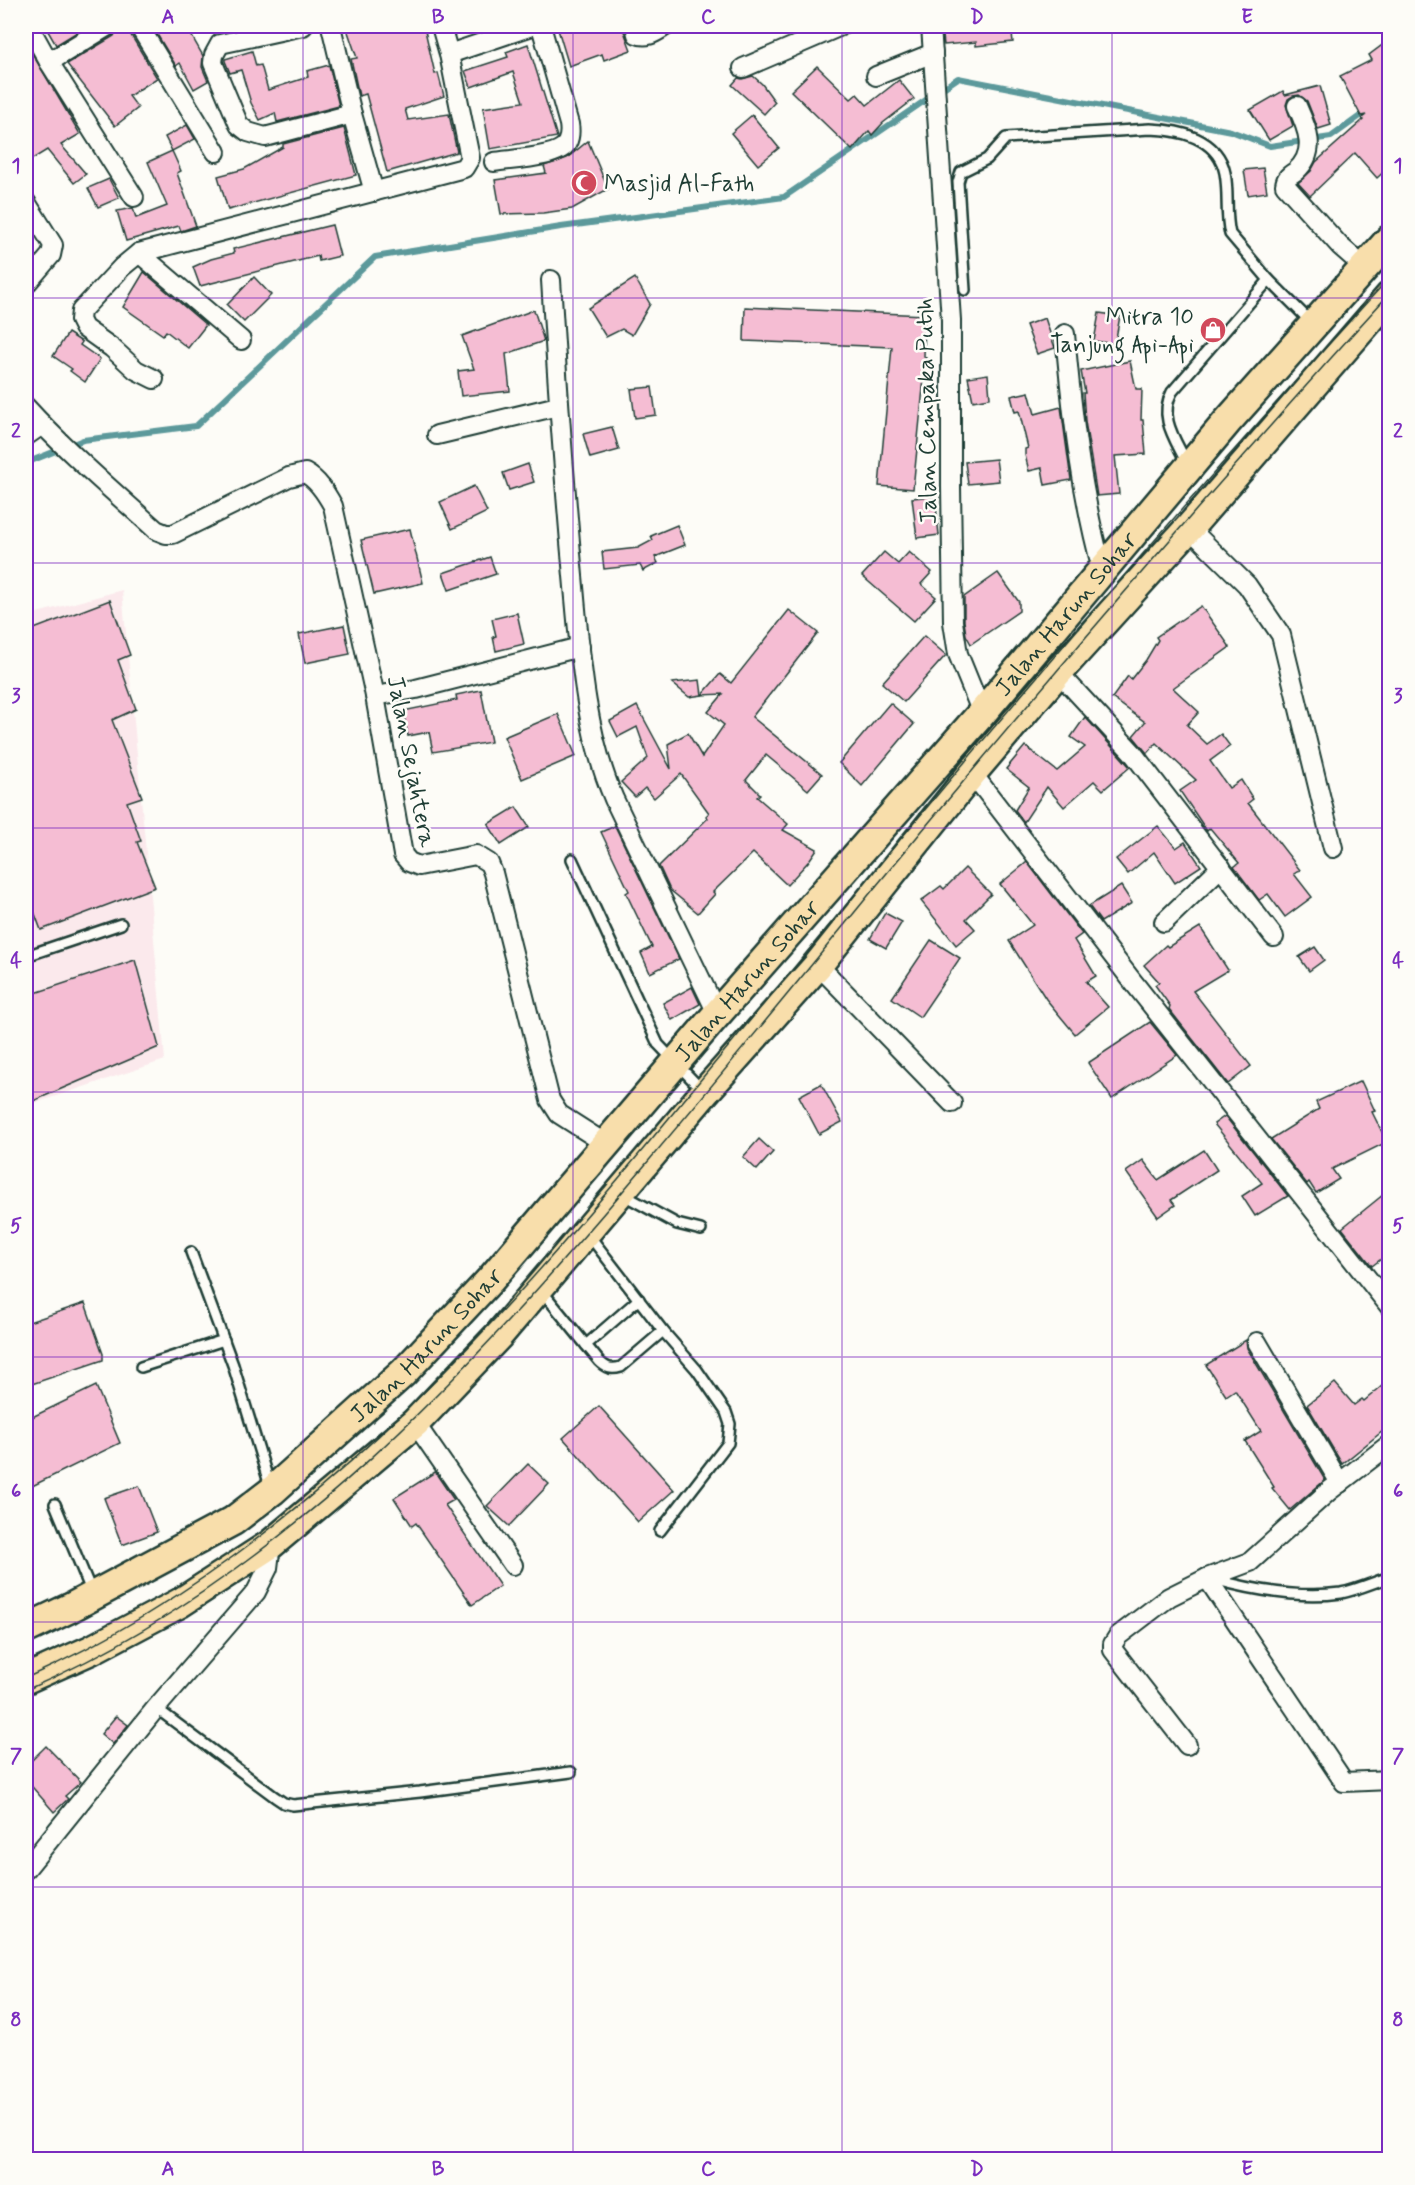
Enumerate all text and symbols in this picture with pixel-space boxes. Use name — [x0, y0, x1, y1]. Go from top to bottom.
text: A — [161, 4, 175, 31]
text: B — [432, 4, 445, 31]
text: C — [701, 4, 716, 31]
text: D — [970, 4, 984, 31]
text: E — [1241, 4, 1253, 31]
text: 1 — [12, 153, 20, 180]
text: 1 — [1394, 153, 1402, 180]
mosque icon: Masjid Al-Fath — [569, 168, 599, 198]
place label: Masjid Al-Fath — [604, 169, 754, 200]
street label: Jalan Cempaka Putih — [910, 297, 945, 525]
place label: Mitra 10 Tanjung Api-Api — [1050, 302, 1194, 364]
shop icon: Mitra 10 Tanjung Api-Api — [1198, 315, 1228, 345]
text: 2 — [11, 418, 21, 445]
text: 2 — [1393, 418, 1403, 445]
street label: Jalan Harun Sohar — [989, 525, 1146, 703]
street label: Jalan Sejahtera — [379, 673, 442, 850]
text: 3 — [11, 683, 21, 710]
text: 3 — [1393, 683, 1403, 710]
street label: Jalan Harun Sohar — [669, 893, 828, 1069]
text: 4 — [10, 948, 22, 975]
text: 4 — [1392, 948, 1404, 975]
text: 5 — [10, 1213, 22, 1240]
text: 5 — [1392, 1213, 1404, 1240]
street label: Jalan Harun Sohar — [344, 1261, 511, 1431]
text: 6 — [11, 1478, 21, 1505]
text: 6 — [1393, 1478, 1403, 1505]
text: 7 — [10, 1743, 22, 1770]
text: 7 — [1392, 1743, 1404, 1770]
text: 8 — [10, 2007, 22, 2034]
text: 8 — [1392, 2007, 1404, 2034]
text: A — [161, 2156, 175, 2183]
text: B — [432, 2156, 445, 2183]
text: C — [701, 2156, 716, 2183]
text: D — [970, 2156, 984, 2183]
text: E — [1241, 2156, 1253, 2183]

